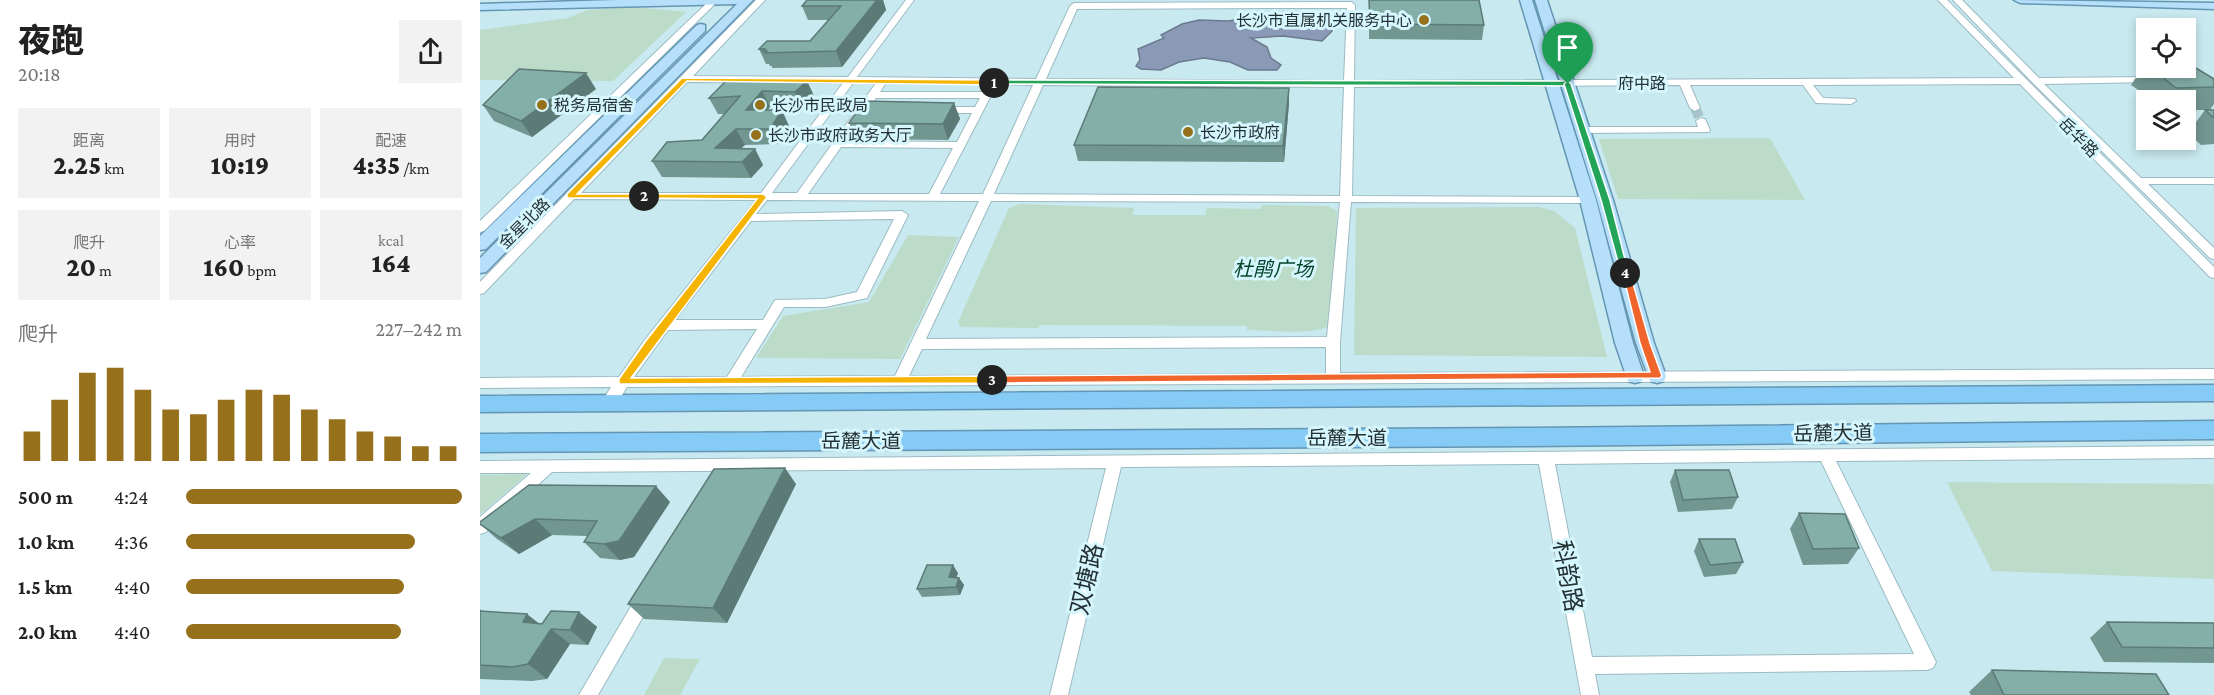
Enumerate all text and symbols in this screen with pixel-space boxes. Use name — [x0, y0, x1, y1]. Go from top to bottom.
place label: 长沙市直属机关服务中心 — [1236, 12, 1412, 29]
marker: 长沙市直属机关服务中心 — [1417, 13, 1431, 27]
map controls — [2136, 18, 2196, 150]
button: locate — [2136, 18, 2196, 78]
button: share — [399, 20, 462, 83]
text: 夜跑 — [18, 22, 84, 59]
pin — [1542, 22, 1593, 84]
icon: arrive — [1551, 31, 1584, 64]
text: 20:18 — [18, 63, 61, 85]
pin: 1 — [979, 68, 1009, 98]
text: 1 — [991, 74, 997, 91]
street label: 府中路 — [1618, 75, 1666, 92]
button: layers — [2136, 90, 2196, 150]
place label: 税务局宿舍 — [554, 97, 634, 114]
place label: 长沙市民政局 — [772, 97, 868, 114]
marker: 税务局宿舍 — [535, 98, 549, 112]
marker: 长沙市民政局 — [753, 98, 767, 112]
street label: 岳华路 — [2056, 114, 2102, 160]
place label: 长沙市政府 — [1200, 124, 1280, 141]
marker: 长沙市政府 — [1181, 125, 1195, 139]
place label: 长沙市政府政务大厅 — [768, 127, 912, 144]
marker: 长沙市政府政务大厅 — [749, 128, 763, 142]
text: 距离 — [73, 132, 105, 149]
text: 用时 — [224, 132, 256, 149]
text: 配速 — [375, 132, 407, 149]
text: 2.25 — [53, 151, 101, 180]
text: 10:19 — [211, 151, 269, 180]
text: 4:35 — [352, 151, 400, 180]
text: km — [101, 160, 125, 177]
text: /km — [400, 160, 430, 177]
pin: 2 — [629, 181, 659, 211]
text: 2 — [640, 187, 648, 204]
street label: 金星北路 — [496, 195, 553, 252]
text: kcal — [378, 232, 404, 249]
text: 爬升 — [73, 234, 105, 251]
text: 心率 — [224, 234, 256, 251]
text: 164 — [371, 249, 411, 278]
text: 20 — [66, 253, 96, 282]
text: 160 — [203, 253, 244, 282]
park label: 杜鹃广场 — [1233, 258, 1315, 280]
pin: 4 — [1610, 258, 1640, 288]
text: m — [96, 262, 112, 279]
text: bpm — [244, 262, 277, 279]
text: 4 — [1621, 264, 1629, 281]
text: 227–242 m — [375, 318, 462, 340]
text: 爬升 — [18, 323, 58, 345]
pin: 3 — [977, 365, 1007, 395]
text: 3 — [988, 371, 996, 388]
street label: 岳麓大道 — [1793, 421, 1873, 445]
street label: 岳麓大道 — [1307, 427, 1387, 449]
street label: 岳麓大道 — [821, 430, 901, 452]
text: 500 m — [18, 486, 73, 508]
text: 4:24 — [114, 486, 149, 508]
text: 1.0 km — [18, 531, 74, 553]
text: 4:36 — [114, 531, 148, 553]
street label: 科韵路 — [1549, 538, 1588, 614]
street label: 双塘路 — [1065, 541, 1108, 617]
text: 1.5 km — [18, 576, 73, 598]
text: 4:40 — [114, 576, 150, 598]
text: 2.0 km — [18, 621, 77, 643]
text: 4:40 — [114, 621, 150, 643]

